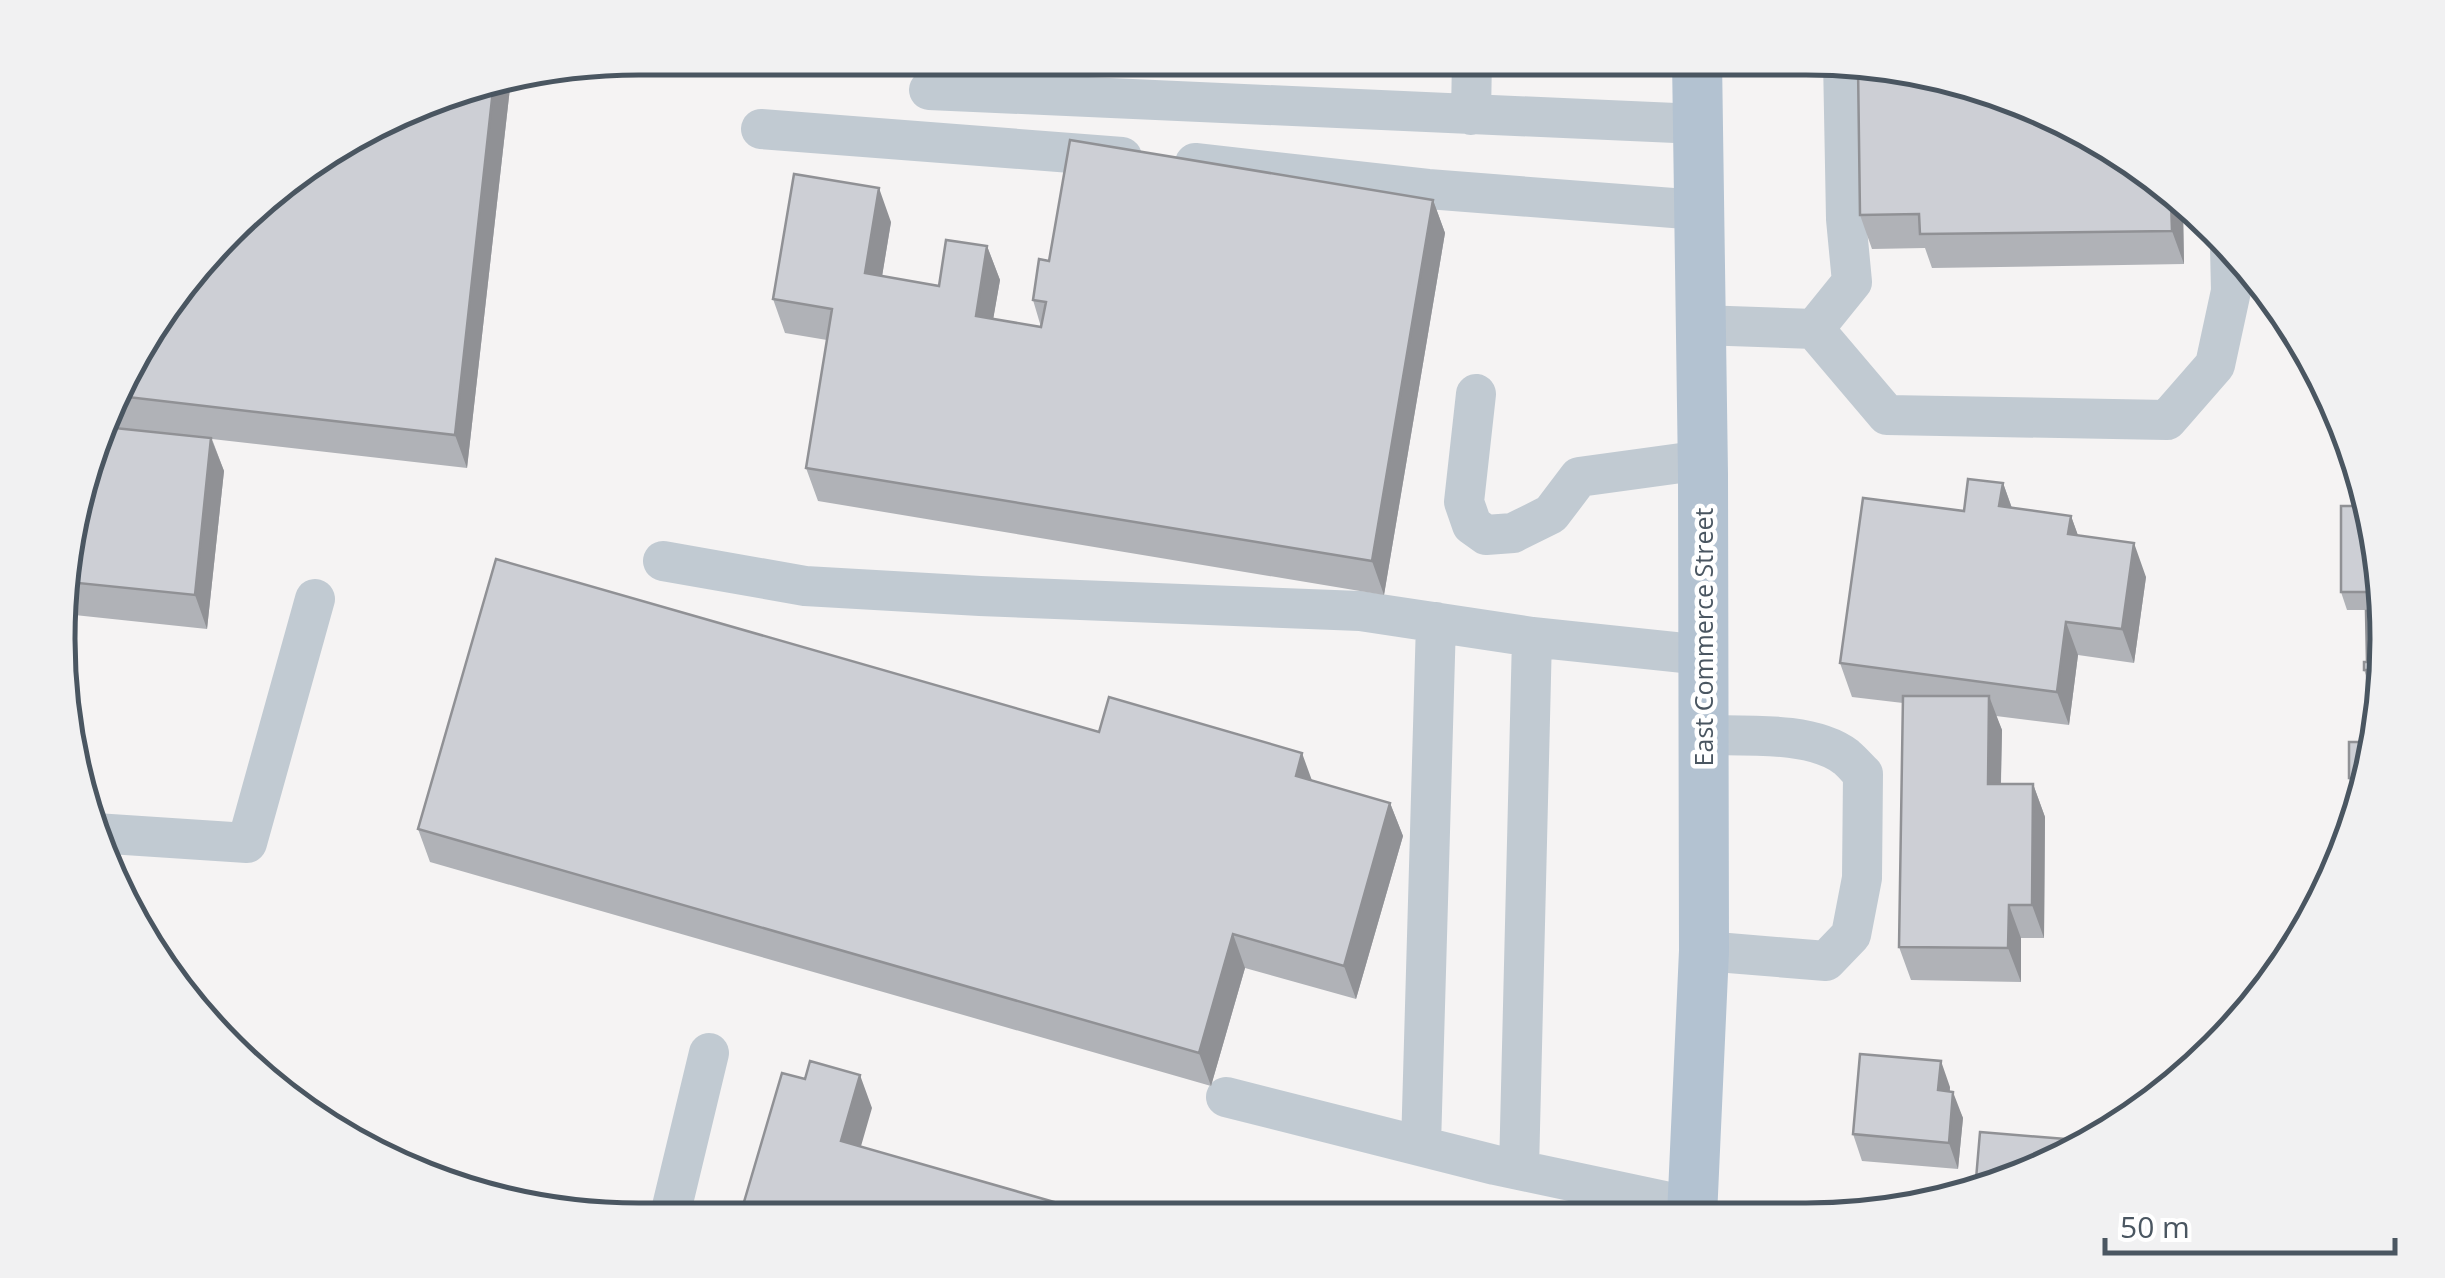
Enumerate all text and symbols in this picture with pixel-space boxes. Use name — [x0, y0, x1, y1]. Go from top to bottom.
street label: East Commerce Street — [1686, 508, 1720, 766]
scale bar — [2105, 1193, 2395, 1255]
text: 50 m — [2120, 1206, 2190, 1247]

